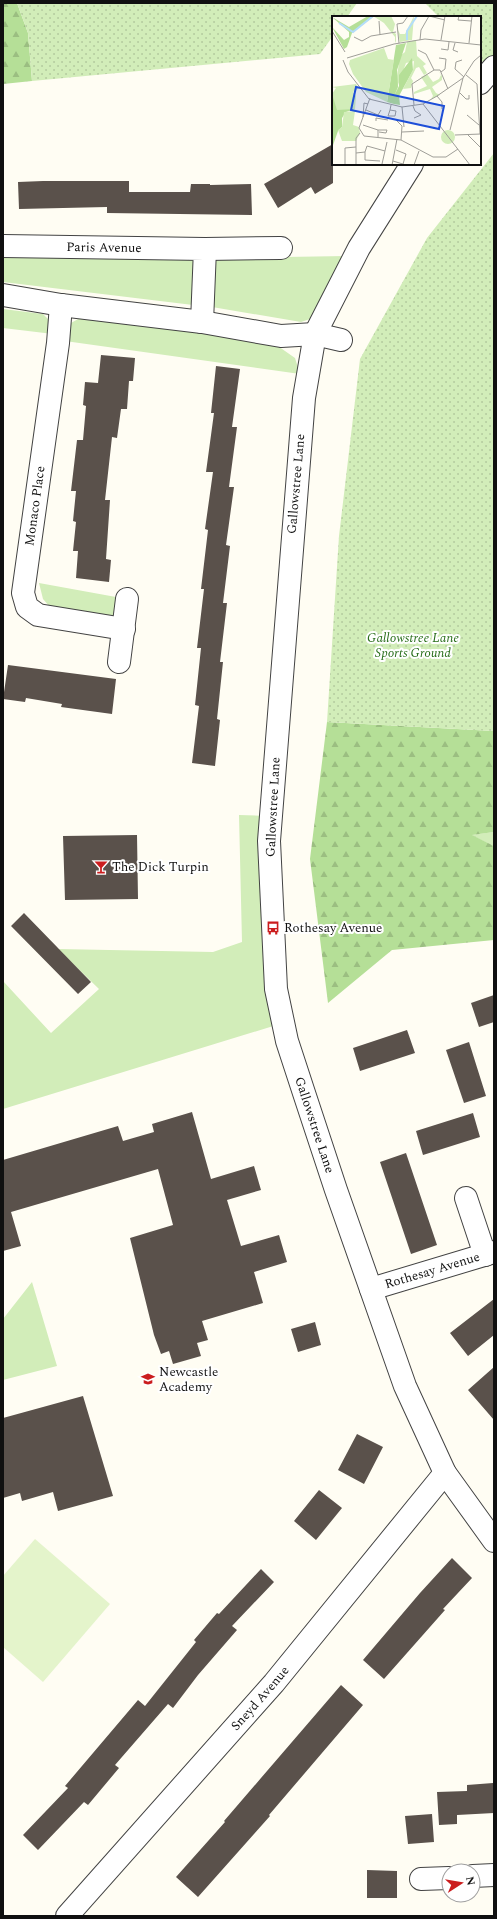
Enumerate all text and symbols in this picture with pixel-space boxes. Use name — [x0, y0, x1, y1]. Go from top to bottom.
inset map — [332, 16, 481, 165]
street label: Paris Avenue — [66, 237, 142, 258]
street label: Gallowstree Lane — [282, 433, 310, 535]
street label: Monaco Place — [19, 465, 51, 547]
park label: Gallowstree Lane Sports Ground — [367, 628, 459, 663]
street label: Gallowstree Lane — [260, 756, 286, 858]
place label: The Dick Turpin — [112, 857, 209, 877]
bar icon: The Dick Turpin — [93, 859, 109, 875]
place label: Rothesay Avenue — [284, 918, 382, 938]
bus stop icon: Rothesay Avenue — [265, 920, 281, 936]
street label: Gallowstree Lane — [289, 1074, 340, 1176]
street label: Rothesay Avenue — [382, 1247, 482, 1294]
place label: Newcastle Academy — [159, 1362, 218, 1397]
school or university icon: Newcastle Academy — [140, 1371, 156, 1387]
street label: Sneyd Avenue — [226, 1661, 294, 1735]
north arrow — [441, 1863, 481, 1903]
text: N — [461, 1875, 480, 1887]

